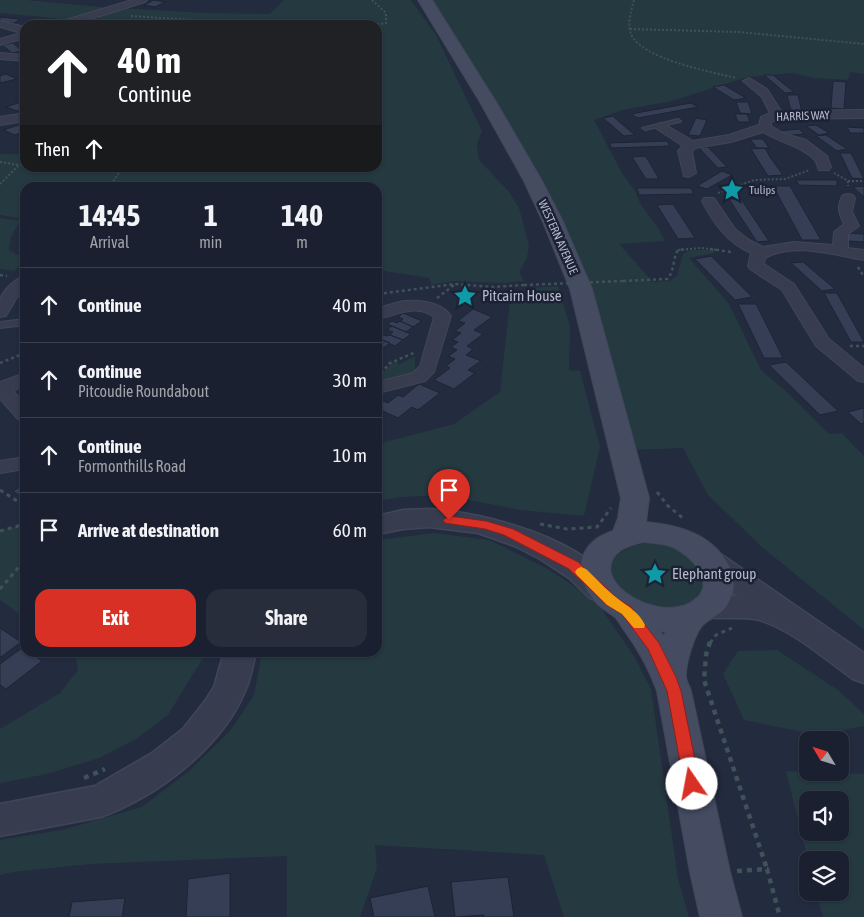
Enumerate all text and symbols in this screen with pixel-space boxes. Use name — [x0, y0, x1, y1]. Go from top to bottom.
icon: ahead — [35, 40, 100, 105]
text: 40 m — [118, 40, 181, 80]
text: Continue — [118, 81, 192, 107]
street label: HARRIS WAY — [776, 108, 831, 124]
icon: ahead — [80, 135, 108, 163]
text: Then — [35, 138, 70, 160]
place icon: Tulips — [719, 177, 745, 203]
place label: Tulips — [749, 183, 775, 197]
text: 14:45 — [79, 198, 140, 232]
text: 1 — [204, 198, 218, 232]
text: 140 — [281, 198, 323, 232]
street label: WESTERN AVENUE — [535, 198, 581, 276]
text: Arrival — [90, 233, 129, 251]
text: min — [199, 233, 222, 251]
text: m — [296, 233, 308, 251]
place icon: Pitcairn House — [452, 283, 478, 309]
place label: Pitcairn House — [482, 287, 562, 304]
icon: ahead — [35, 291, 63, 319]
text: Continue — [78, 294, 142, 316]
text: 40 m — [333, 294, 367, 316]
text: Continue — [78, 360, 142, 382]
icon: ahead — [35, 366, 63, 394]
text: 30 m — [333, 369, 367, 391]
text: Pitcoudie Roundabout — [78, 382, 209, 400]
text: Continue — [78, 435, 142, 457]
icon: ahead — [35, 441, 63, 469]
text: 10 m — [333, 444, 367, 466]
text: Formonthills Road — [78, 457, 186, 475]
pin — [428, 469, 470, 520]
icon: arrive — [435, 476, 463, 504]
icon: arrive — [35, 516, 63, 544]
text: Arrive at destination — [78, 519, 219, 541]
text: 60 m — [333, 519, 367, 541]
place icon: Elephant group — [642, 561, 668, 587]
place label: Elephant group — [672, 565, 756, 582]
button: Exit — [35, 589, 196, 647]
button: Share — [206, 589, 367, 647]
north arrow — [799, 731, 849, 781]
map controls — [799, 731, 849, 901]
position arrow — [665, 757, 717, 809]
button: sound — [799, 791, 849, 841]
button: layers — [799, 851, 849, 901]

